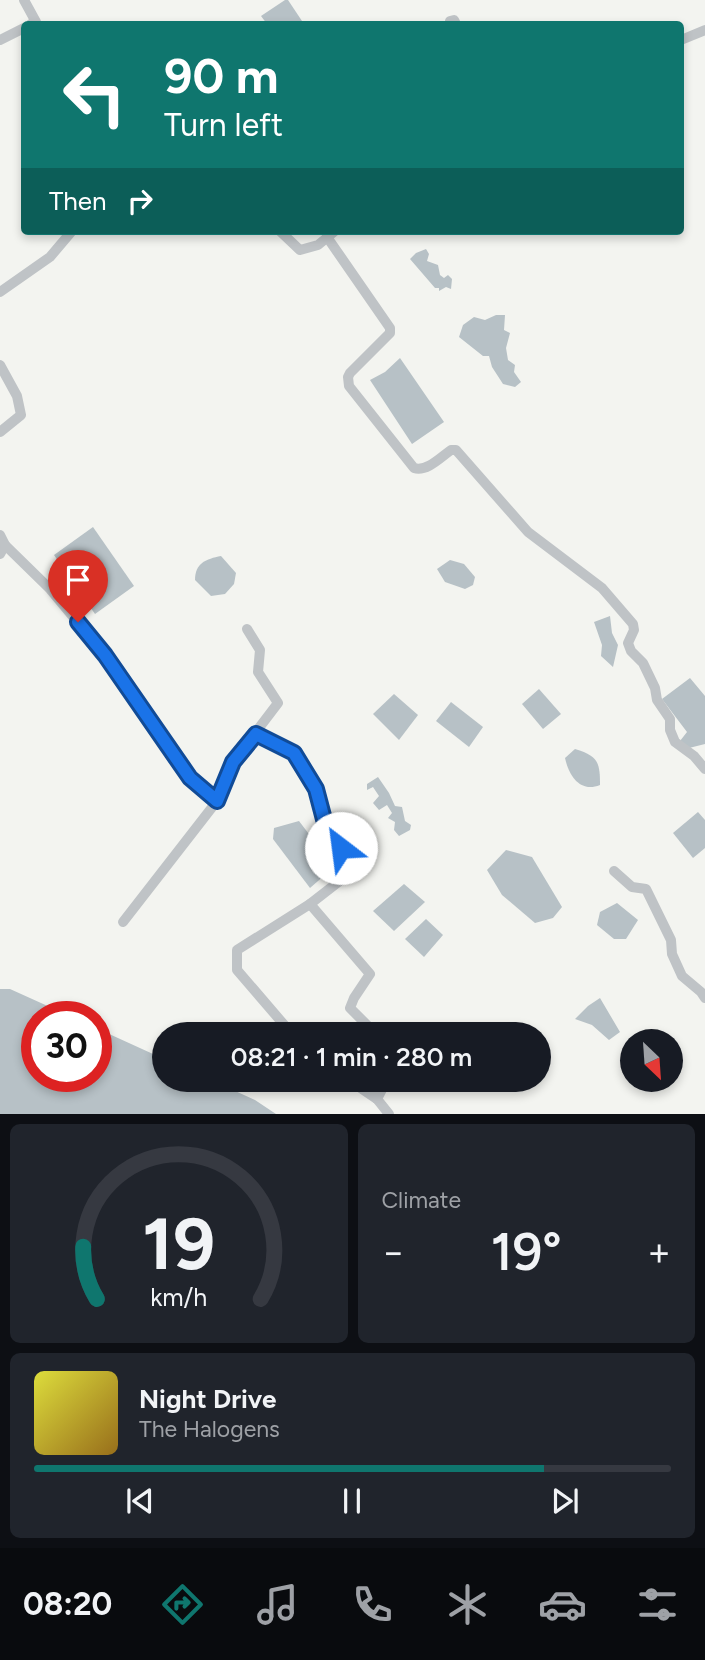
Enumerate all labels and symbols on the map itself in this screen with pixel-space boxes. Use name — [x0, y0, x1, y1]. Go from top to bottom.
pin — [48, 550, 108, 622]
position arrow — [304, 811, 378, 885]
speed limit sign: 30 — [21, 1001, 112, 1092]
north arrow — [620, 1029, 682, 1092]

